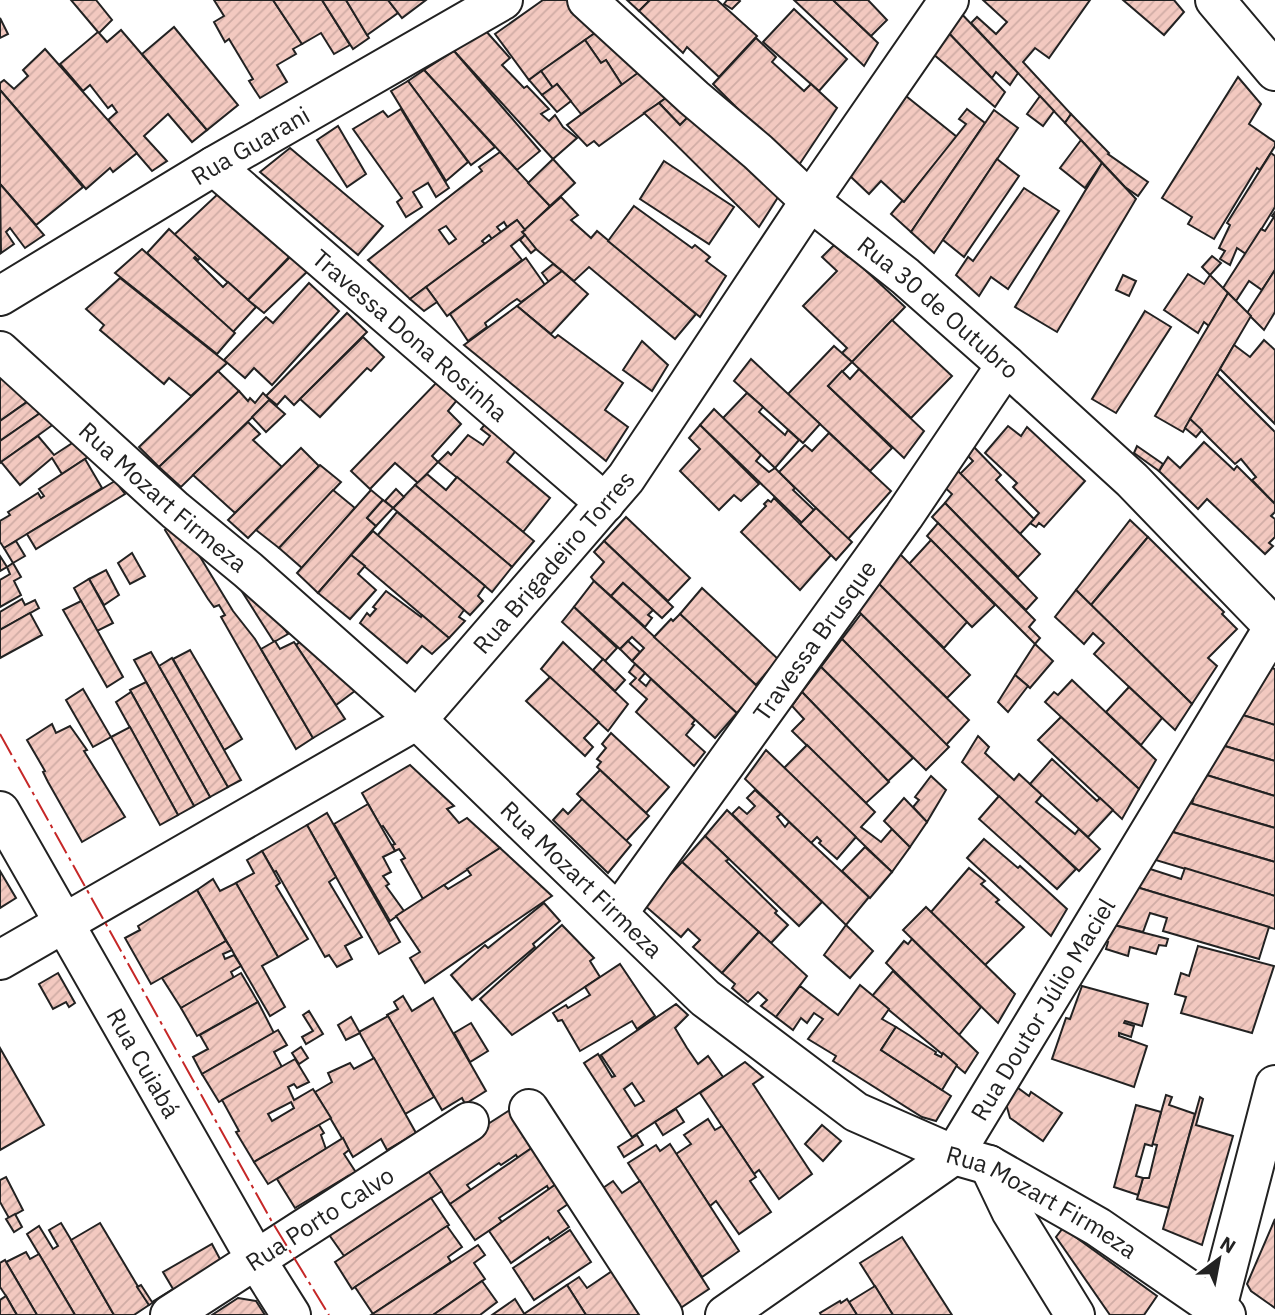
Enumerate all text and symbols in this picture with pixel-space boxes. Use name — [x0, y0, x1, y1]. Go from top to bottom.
street label: Rua Guarani — [185, 99, 315, 192]
street label: Rua 30 de Outubro — [851, 229, 1026, 385]
street label: Travessa Dona Rosinha — [306, 242, 515, 428]
street label: Rua Mozart Firmeza — [72, 415, 254, 579]
street label: Rua Brigadeiro Torres — [465, 464, 642, 660]
street label: Travessa Brusque — [746, 553, 883, 727]
street label: Rua Mozart Firmeza — [494, 793, 670, 965]
street label: Rua Doutor Júlio Maciel — [963, 892, 1122, 1126]
street label: Rua Cuiabá — [100, 1002, 188, 1124]
street label: Rua Mozart Firmeza — [943, 1138, 1144, 1266]
street label: Rua Porto Calvo — [239, 1159, 400, 1278]
north arrow — [1184, 1224, 1254, 1294]
text: N — [1216, 1231, 1240, 1258]

